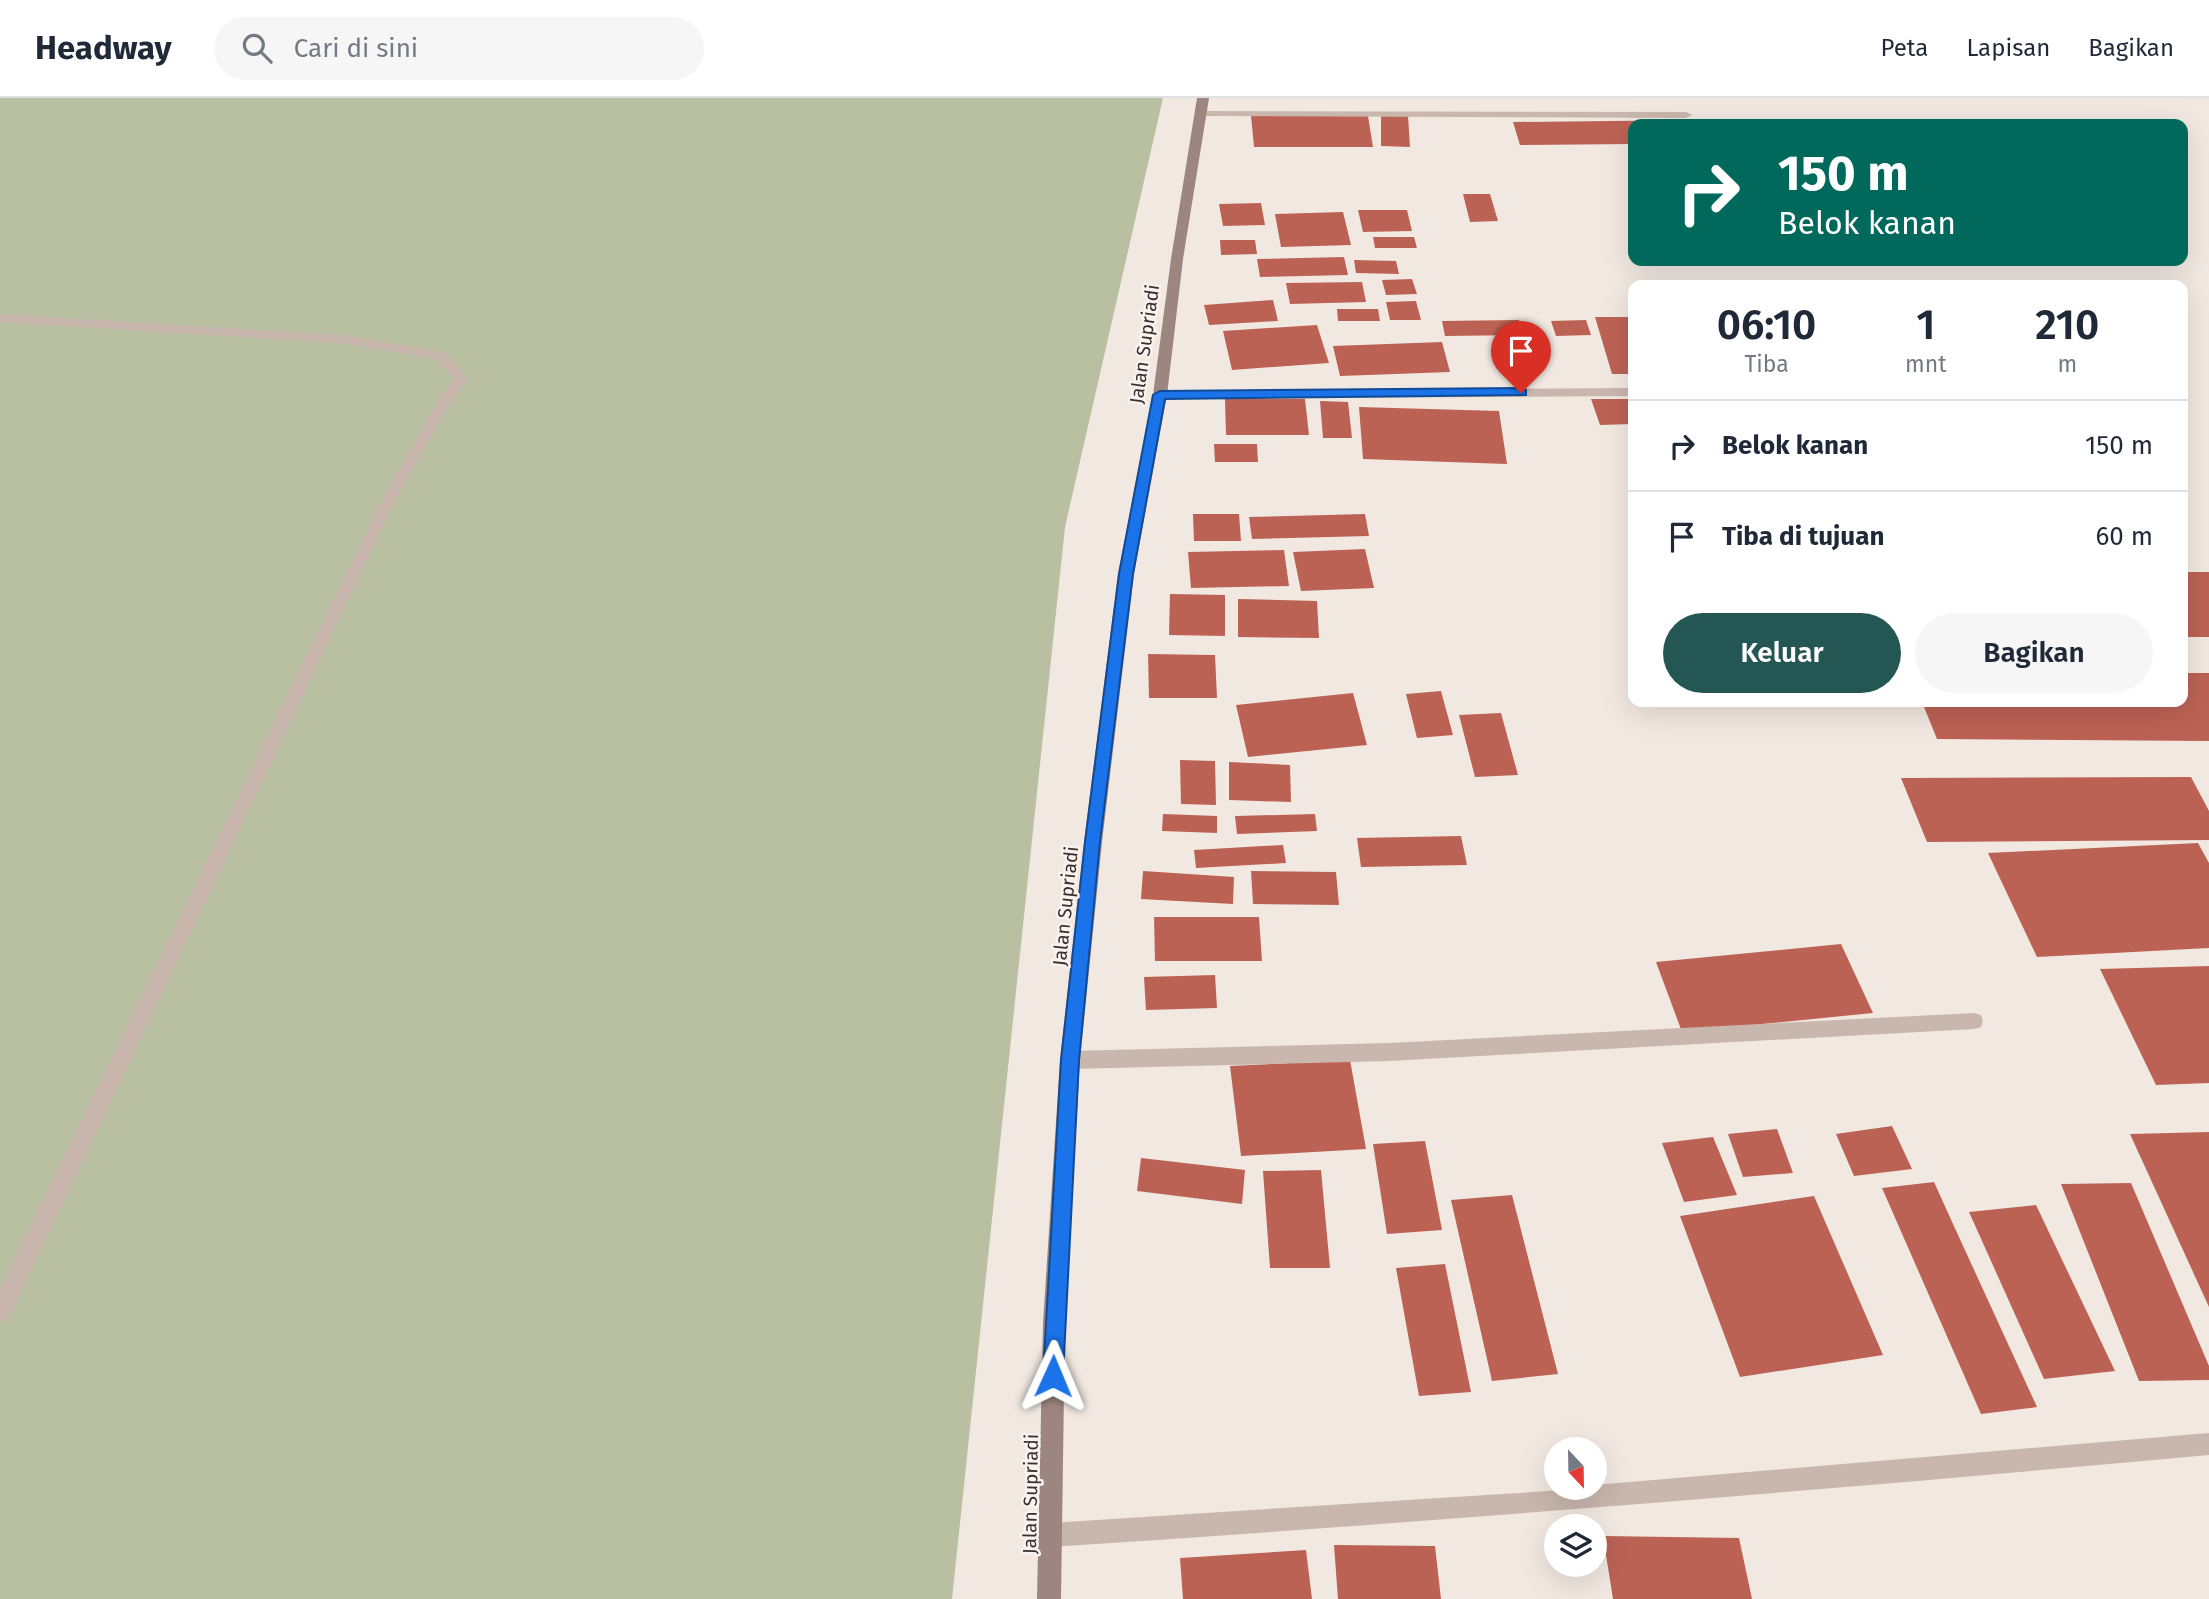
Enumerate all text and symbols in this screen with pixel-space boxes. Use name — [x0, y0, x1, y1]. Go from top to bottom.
search box — [214, 17, 704, 80]
text: Headway — [35, 28, 172, 68]
icon: search — [238, 29, 276, 67]
text: Cari di sini — [294, 33, 418, 64]
text: Peta — [1881, 34, 1928, 62]
text: Lapisan — [1966, 34, 2050, 62]
text: Bagikan — [2088, 34, 2174, 62]
text: 150 m — [1778, 144, 1909, 203]
icon: right — [1663, 147, 1754, 238]
text: Belok kanan — [1778, 204, 1956, 242]
street label: Jalan Supriadi — [1125, 283, 1164, 405]
text: 06:10 — [1717, 300, 1816, 350]
text: 1 — [1916, 300, 1935, 350]
text: 210 — [2035, 300, 2099, 350]
pin — [1491, 321, 1551, 393]
icon: arrive — [1502, 332, 1540, 370]
text: Tiba — [1744, 350, 1789, 378]
text: mnt — [1905, 350, 1947, 378]
text: m — [2057, 350, 2077, 378]
icon: right — [1663, 427, 1701, 465]
text: Belok kanan — [1722, 430, 1868, 461]
text: 150 m — [2085, 430, 2153, 461]
icon: arrive — [1663, 518, 1701, 556]
text: Tiba di tujuan — [1722, 521, 1884, 552]
text: 60 m — [2095, 521, 2153, 552]
button: Keluar — [1663, 613, 1901, 693]
button: Bagikan — [1915, 613, 2153, 693]
street label: Jalan Supriadi — [1048, 845, 1083, 967]
position arrow — [1016, 1339, 1090, 1413]
street label: Jalan Supriadi — [1018, 1434, 1043, 1554]
north arrow — [1544, 1437, 1606, 1500]
map controls — [1544, 1437, 1607, 1577]
button: layers — [1544, 1514, 1607, 1577]

